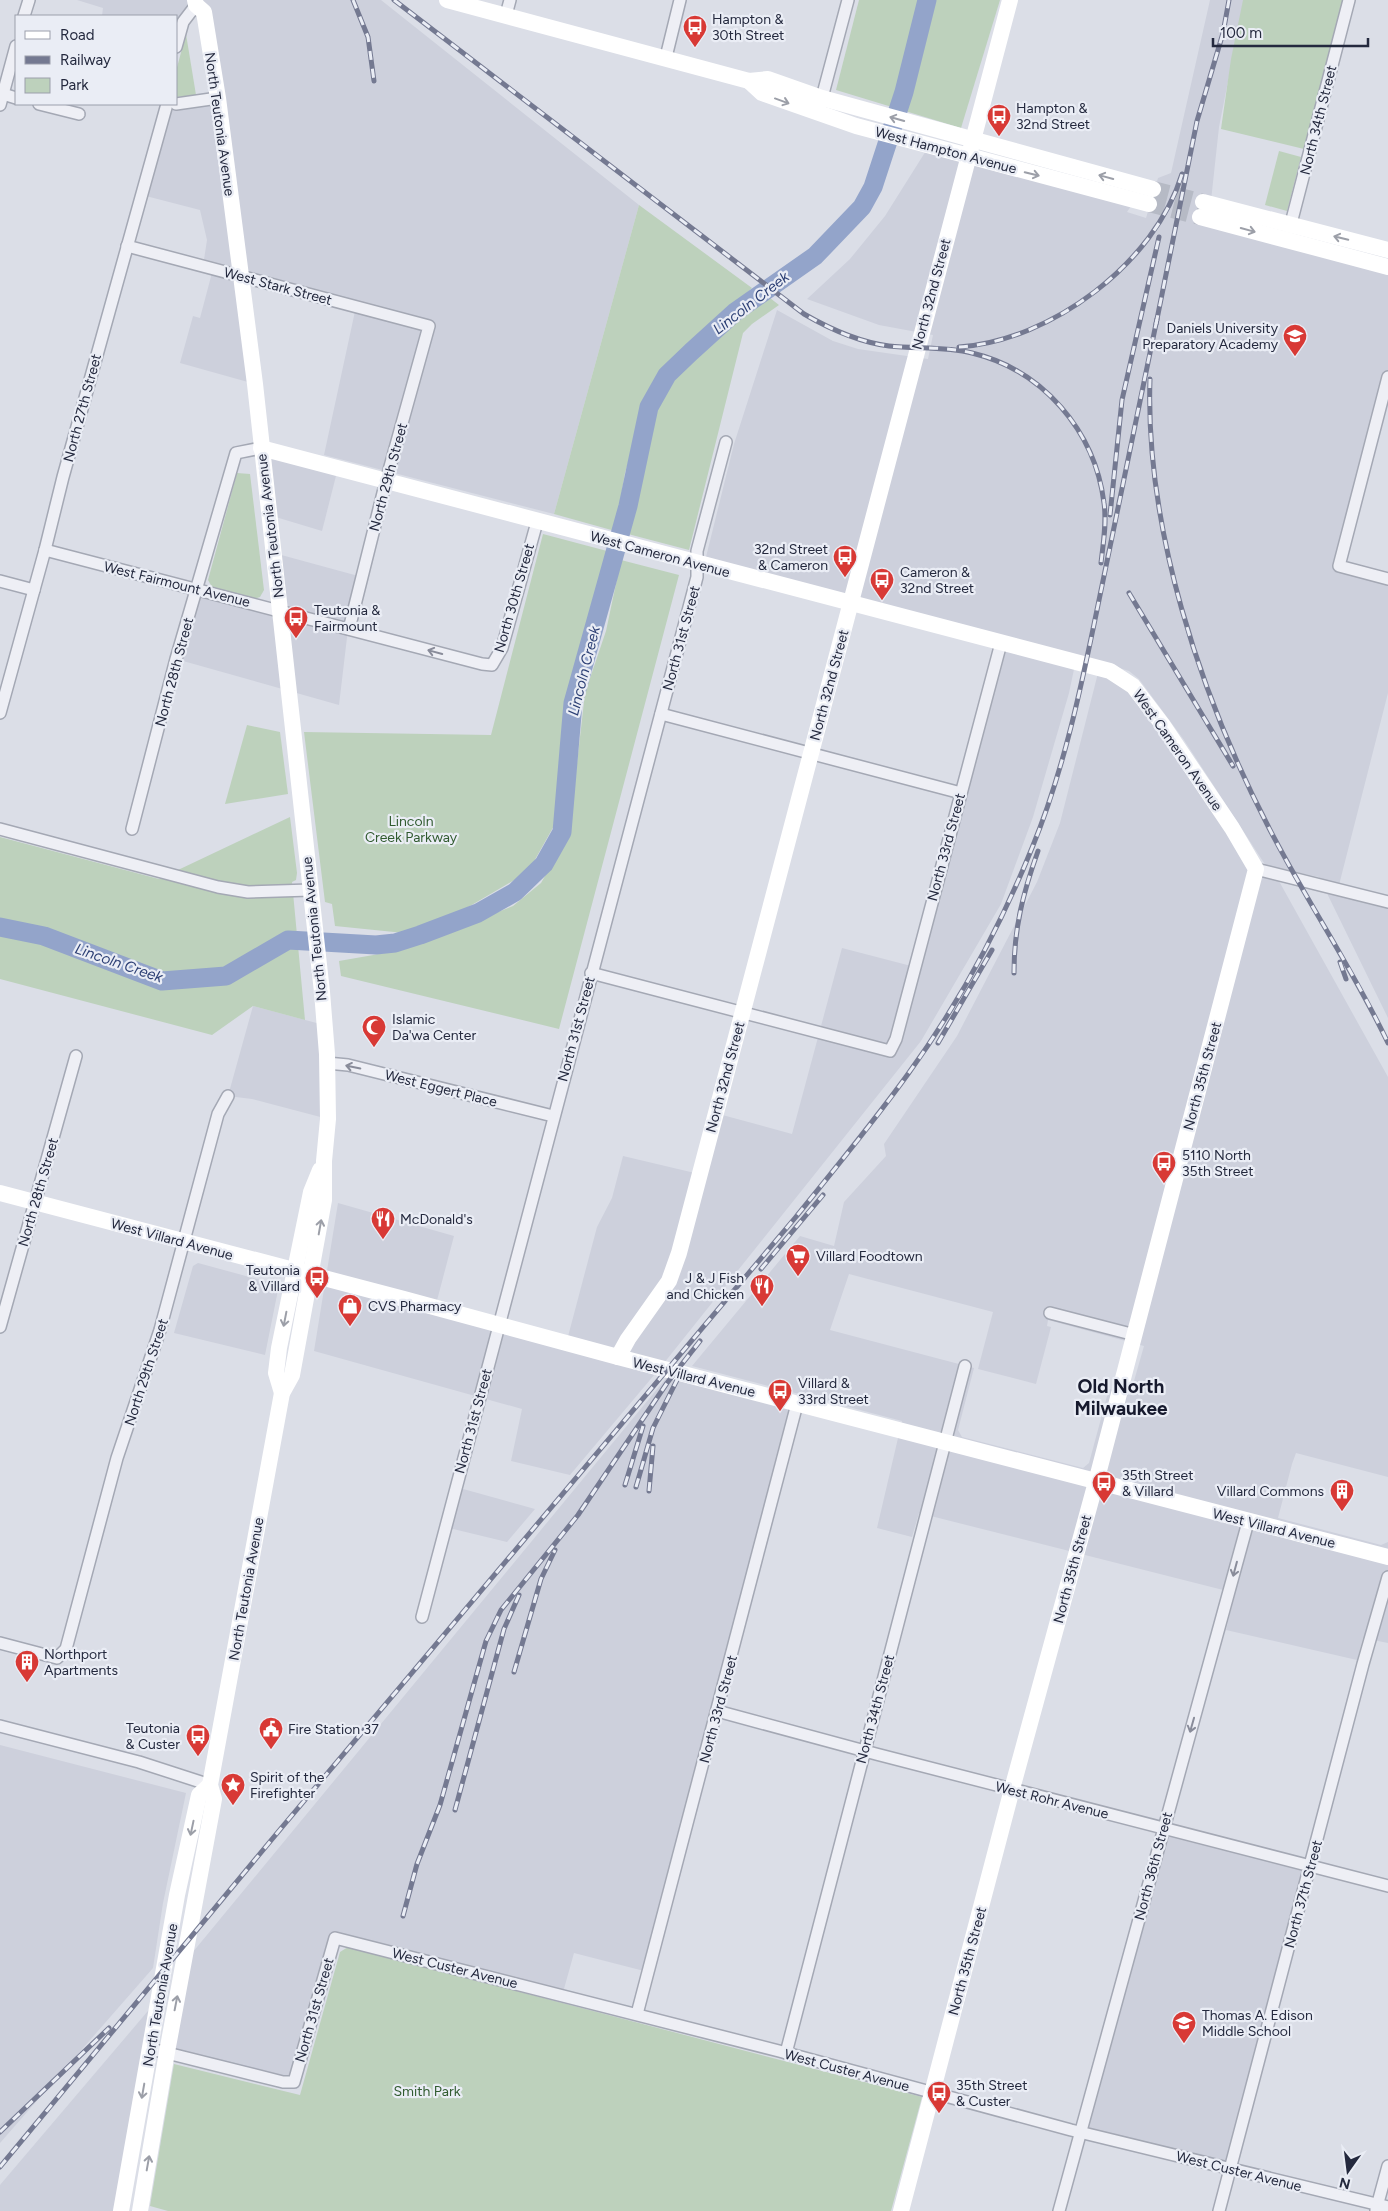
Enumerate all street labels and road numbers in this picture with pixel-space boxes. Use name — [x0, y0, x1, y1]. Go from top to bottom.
street label: North Teutonia Avenue — [201, 51, 238, 197]
street label: North 34th Street — [1297, 64, 1340, 177]
street label: West Hampton Avenue — [873, 123, 1019, 178]
street label: North 32nd Street — [908, 237, 954, 352]
street label: West Stark Street — [222, 264, 334, 309]
street label: North 27th Street — [60, 352, 105, 464]
street label: North 29th Street — [366, 421, 411, 533]
street label: North Teutonia Avenue — [253, 453, 288, 599]
street label: West Cameron Avenue — [588, 528, 732, 581]
street label: North 30th Street — [491, 542, 538, 655]
street label: West Fairmount Avenue — [102, 558, 252, 611]
street label: North 31st Street — [659, 584, 704, 693]
street label: North 28th Street — [152, 616, 197, 729]
street label: North 32nd Street — [806, 628, 852, 743]
street label: West Cameron Avenue — [1129, 686, 1226, 814]
street label: North 33rd Street — [924, 791, 969, 903]
street label: North Teutonia Avenue — [298, 856, 331, 1002]
street label: North 31st Street — [554, 975, 599, 1084]
street label: North 32nd Street — [702, 1020, 748, 1135]
street label: North 35th Street — [1180, 1020, 1225, 1132]
street label: West Eggert Place — [383, 1066, 499, 1111]
street label: North 28th Street — [15, 1136, 62, 1249]
street label: West Villard Avenue — [109, 1215, 235, 1264]
street label: North 29th Street — [121, 1316, 172, 1428]
street label: West Villard Avenue — [631, 1354, 757, 1401]
street label: North 31st Street — [451, 1367, 496, 1476]
street label: West Villard Avenue — [1211, 1505, 1337, 1552]
street label: North 35th Street — [1050, 1513, 1095, 1625]
street label: North Teutonia Avenue — [226, 1516, 268, 1662]
street label: North 33rd Street — [696, 1653, 741, 1765]
street label: North 34th Street — [853, 1653, 898, 1766]
street label: West Rohr Avenue — [994, 1778, 1111, 1823]
street label: North 36th Street — [1131, 1810, 1176, 1922]
street label: North 37th Street — [1281, 1838, 1326, 1950]
street label: North 35th Street — [945, 1905, 990, 2017]
street label: North Teutonia Avenue — [140, 1922, 182, 2068]
street label: West Custer Avenue — [390, 1945, 520, 1992]
street label: North 31st Street — [291, 1956, 338, 2064]
street label: West Custer Avenue — [783, 2046, 912, 2095]
street label: West Custer Avenue — [1174, 2148, 1304, 2195]

